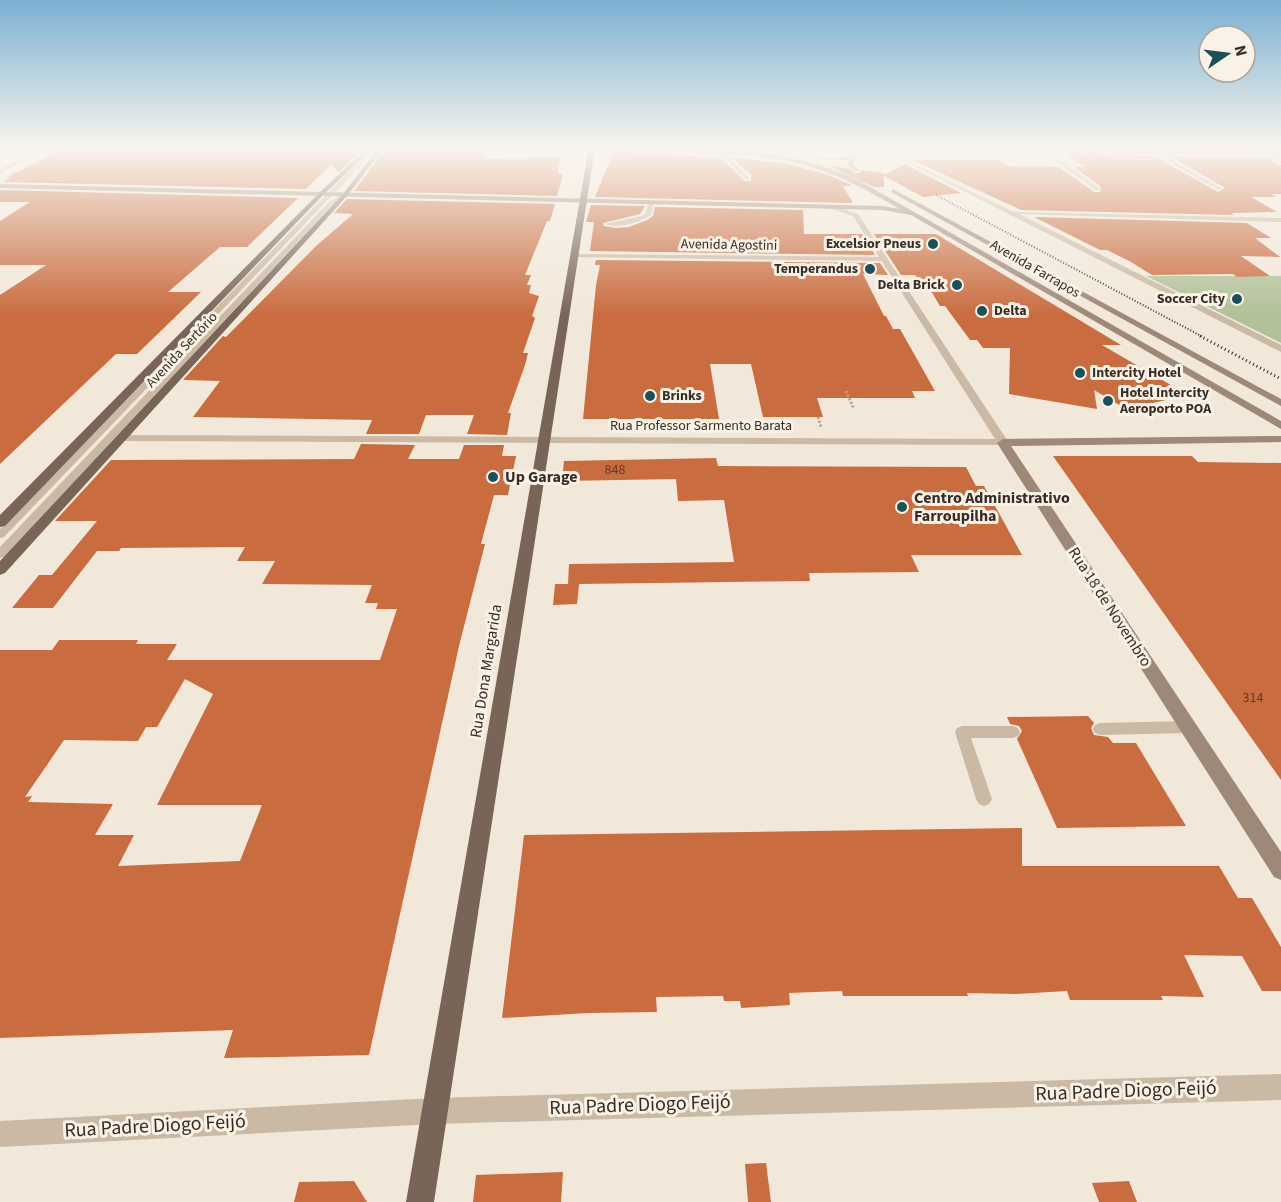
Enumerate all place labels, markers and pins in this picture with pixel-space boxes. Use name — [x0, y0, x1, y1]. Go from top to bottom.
place label: Excelsior Pneus — [826, 234, 921, 254]
marker: Excelsior Pneus — [926, 237, 940, 251]
place label: Temperandus — [774, 259, 858, 279]
marker: Temperandus — [863, 262, 877, 276]
place label: Delta Brick — [877, 275, 945, 295]
marker: Delta Brick — [950, 278, 964, 292]
place label: Soccer City — [1157, 289, 1226, 309]
marker: Soccer City — [1230, 292, 1244, 306]
place label: Delta — [994, 301, 1027, 321]
marker: Delta — [975, 304, 989, 318]
place label: Intercity Hotel — [1092, 363, 1181, 383]
marker: Intercity Hotel — [1073, 366, 1087, 380]
place label: Hotel Intercity Aeroporto POA — [1119, 383, 1212, 419]
place label: Brinks — [662, 386, 702, 406]
marker: Brinks — [643, 389, 657, 403]
marker: Hotel Intercity Aeroporto POA — [1101, 394, 1115, 408]
place label: Up Garage — [505, 466, 578, 488]
marker: Up Garage — [486, 470, 500, 484]
place label: Centro Administrativo Farroupilha — [914, 487, 1070, 527]
marker: Centro Administrativo Farroupilha — [895, 500, 909, 514]

